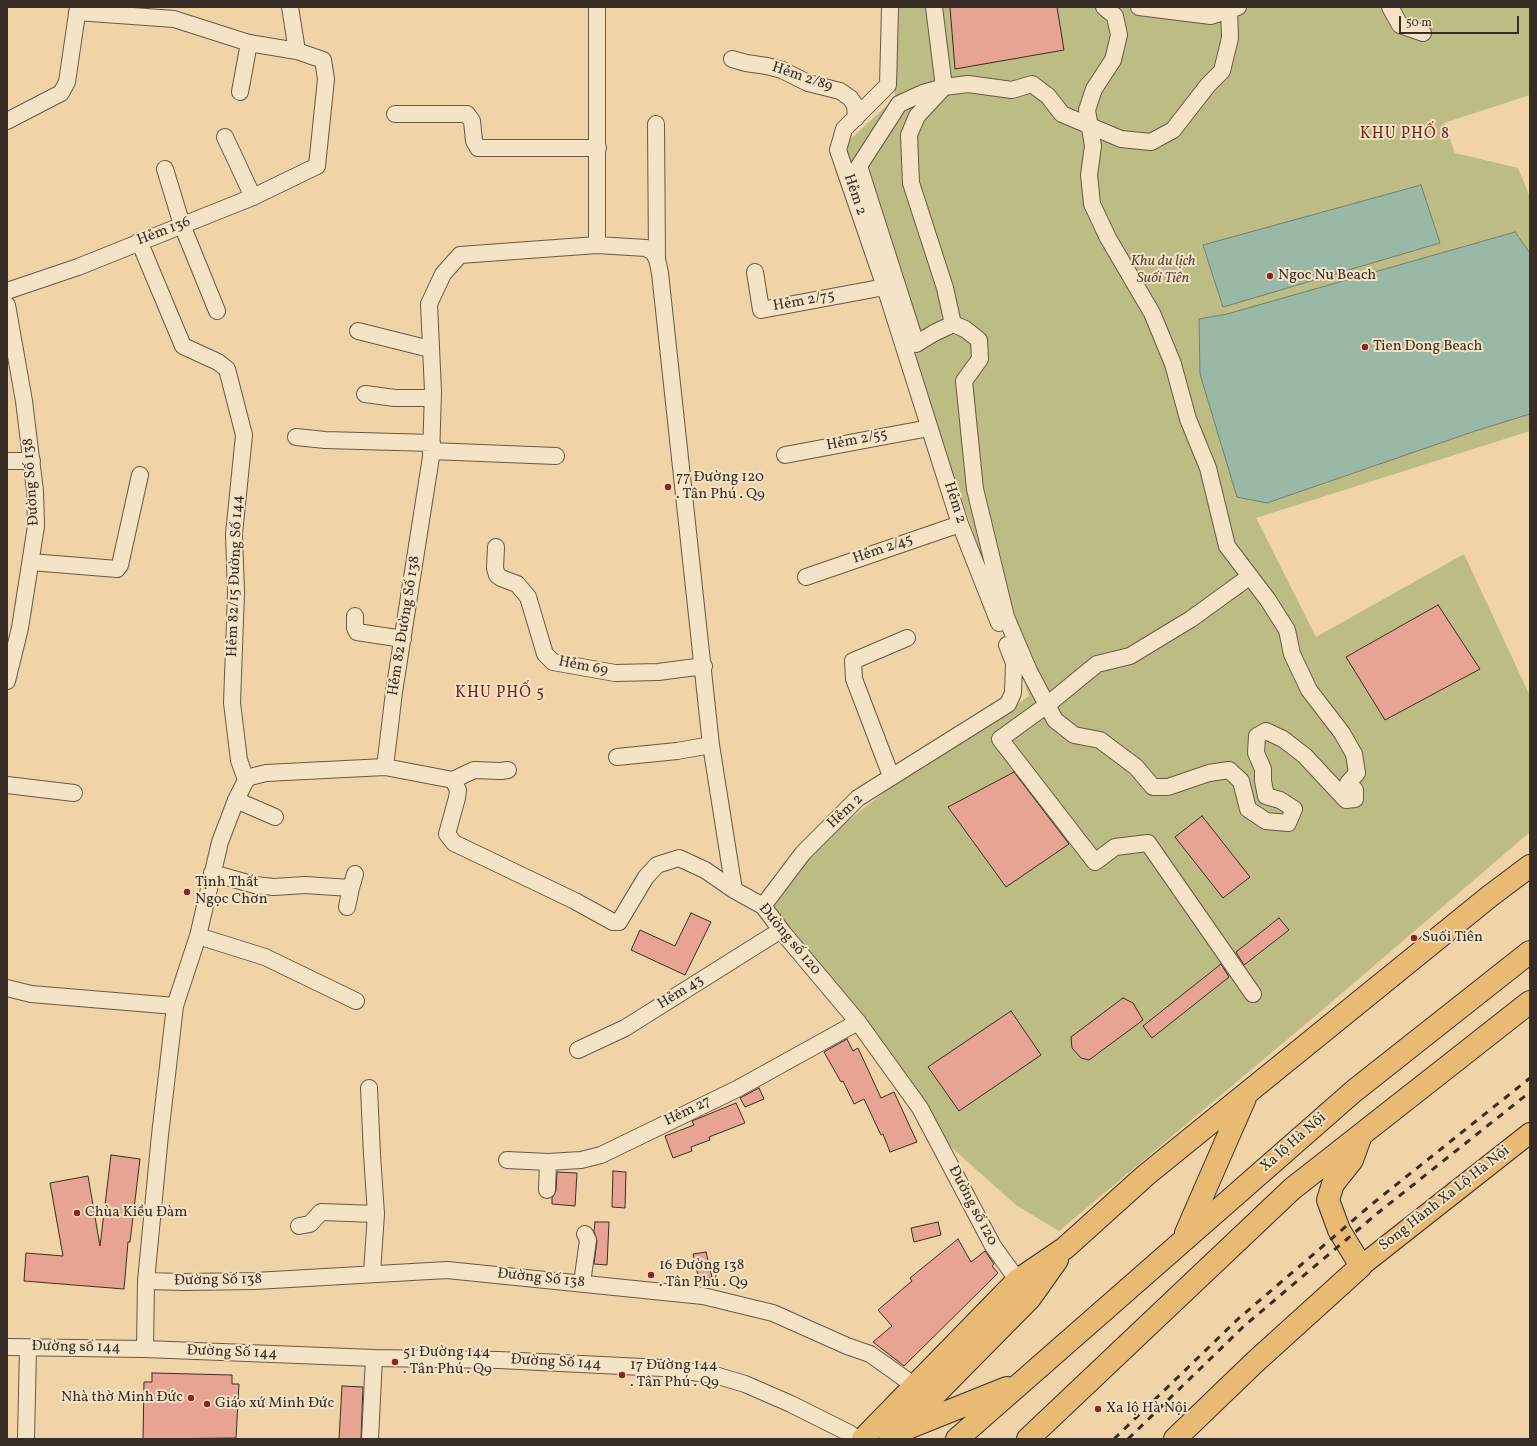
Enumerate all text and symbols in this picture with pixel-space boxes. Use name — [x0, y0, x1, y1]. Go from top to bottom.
scale bar — [1401, 8, 1521, 34]
text: 50 m — [1406, 15, 1432, 31]
street label: Hẻm 2/89 — [769, 59, 835, 97]
district label: KHU PHỐ 8 — [1360, 125, 1450, 145]
street label: Hẻm 2 — [839, 172, 869, 218]
street label: Hẻm 136 — [135, 214, 193, 250]
park label: Khu du lịch Suối Tiên — [1130, 253, 1196, 288]
place label: Ngoc Nu Beach — [1278, 267, 1376, 285]
marker: Ngoc Nu Beach — [1265, 271, 1275, 281]
street label: Hẻm 2/75 — [772, 288, 836, 316]
place label: Tien Dong Beach — [1373, 338, 1482, 356]
marker: Tien Dong Beach — [1360, 342, 1370, 352]
street label: Hẻm 2/55 — [825, 426, 889, 456]
street label: Đường Số 138 — [20, 437, 44, 527]
place label: 77 Đường 120 . Tân Phú . Q9 — [676, 469, 765, 504]
street label: Hẻm 2 — [939, 480, 969, 526]
marker: 77 Đường 120 . Tân Phú . Q9 — [663, 482, 673, 492]
street label: Hẻm 82/15 Đường Số 144 — [224, 495, 248, 657]
street label: Hẻm 2/45 — [851, 531, 915, 569]
street label: Hẻm 82 Đường Số 138 — [385, 555, 425, 697]
street label: Hẻm 69 — [557, 653, 609, 681]
district label: KHU PHỐ 5 — [455, 684, 545, 704]
street label: Hẻm 2 — [824, 791, 868, 833]
place label: Tịnh Thất Ngọc Chơn — [195, 874, 268, 909]
marker: Tịnh Thất Ngọc Chơn — [182, 887, 192, 897]
street label: Đường số 120 — [754, 901, 824, 979]
place label: Suối Tiên — [1422, 929, 1483, 947]
marker: Suối Tiên — [1409, 933, 1419, 943]
street label: Hẻm 43 — [655, 972, 707, 1014]
street label: Hẻm 27 — [662, 1093, 714, 1131]
street label: Xa lộ Hà Nội — [1257, 1110, 1331, 1176]
street label: Song Hành Xa Lộ Hà Nội — [1376, 1142, 1514, 1256]
street label: Đường số 120 — [943, 1163, 1001, 1249]
place label: Chùa Kiều Đàm — [85, 1204, 188, 1222]
marker: Chùa Kiều Đàm — [72, 1208, 82, 1218]
place label: 16 Đường 138 . Tân Phú . Q9 — [659, 1257, 748, 1292]
street label: Đường Số 138 — [496, 1265, 586, 1293]
marker: 16 Đường 138 . Tân Phú . Q9 — [646, 1270, 656, 1280]
street label: Đường Số 138 — [174, 1271, 262, 1291]
street label: Đường số 144 — [31, 1338, 121, 1358]
street label: Đường Số 144 — [186, 1342, 278, 1364]
place label: 51 Đường 144 . Tân Phú . Q9 — [403, 1344, 492, 1379]
street label: Đường Số 144 — [510, 1352, 602, 1374]
marker: 51 Đường 144 . Tân Phú . Q9 — [390, 1357, 400, 1367]
place label: 17 Đường 144 . Tân Phú . Q9 — [630, 1357, 719, 1392]
marker: 17 Đường 144 . Tân Phú . Q9 — [617, 1370, 627, 1380]
place label: Nhà thờ Minh Đức — [61, 1389, 183, 1407]
marker: Nhà thờ Minh Đức — [186, 1393, 196, 1403]
place label: Giáo xứ Minh Đức — [215, 1395, 334, 1413]
marker: Giáo xứ Minh Đức — [202, 1399, 212, 1409]
place label: Xa lộ Hà Nội — [1106, 1400, 1187, 1418]
marker: Xa lộ Hà Nội — [1093, 1404, 1103, 1414]

